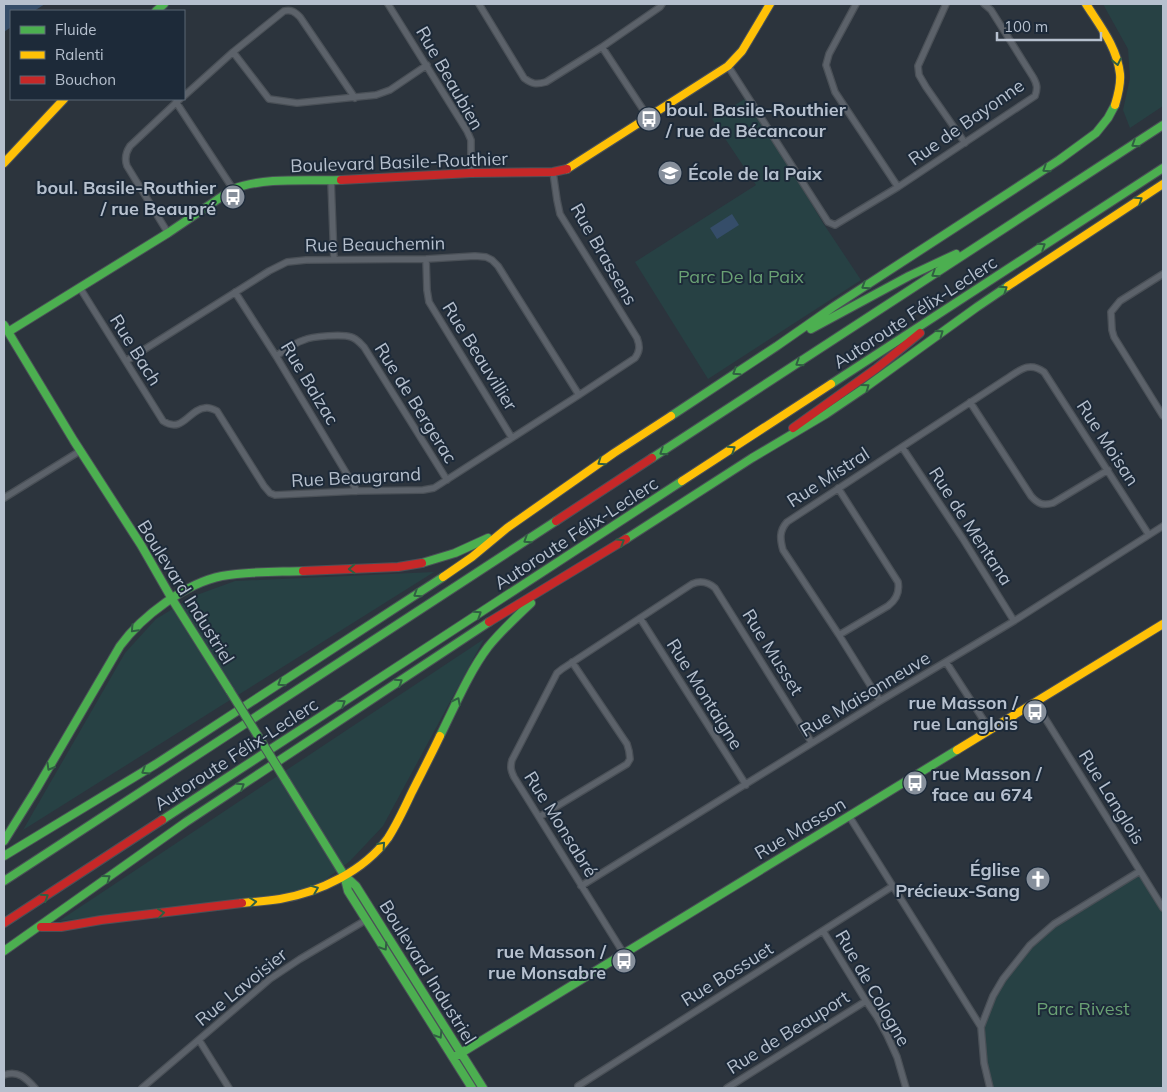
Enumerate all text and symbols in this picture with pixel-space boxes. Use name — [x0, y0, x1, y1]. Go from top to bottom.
legend — [10, 10, 185, 100]
scale bar — [997, 10, 1101, 42]
text: 100 m — [1004, 17, 1048, 36]
text: Fluide — [55, 20, 96, 39]
street label: Rue Beaubien — [411, 22, 489, 134]
text: Ralenti — [55, 45, 104, 64]
one-way arrow — [1112, 57, 1122, 66]
text: Bouchon — [55, 70, 116, 89]
street label: Rue de Bayonne — [904, 74, 1028, 170]
place label: boul. Basile-Routhier / rue de Bécancour — [665, 98, 847, 142]
bus stop icon: boul. Basile-Routhier / rue de Bécancour — [636, 106, 662, 132]
one-way arrow — [1132, 137, 1141, 147]
street label: Boulevard Basile-Routhier — [290, 147, 509, 177]
school or university icon: École de la Paix — [657, 160, 683, 186]
place label: École de la Paix — [688, 162, 823, 185]
one-way arrow — [1042, 162, 1051, 172]
place label: boul. Basile-Routhier / rue Beaupré — [36, 176, 217, 220]
bus stop icon: boul. Basile-Routhier / rue Beaupré — [220, 184, 246, 210]
one-way arrow — [1134, 197, 1143, 206]
street label: Rue Brassens — [566, 199, 642, 309]
street label: Rue Beauchemin — [305, 231, 445, 257]
one-way arrow — [1037, 243, 1046, 252]
street label: Autoroute Félix-Leclerc — [829, 250, 1001, 374]
park label: Parc De la Paix — [678, 265, 804, 288]
one-way arrow — [931, 268, 941, 277]
one-way arrow — [862, 280, 871, 289]
one-way arrow — [998, 286, 1007, 295]
street label: Rue Beauvillier — [438, 298, 523, 415]
street label: Rue Bach — [105, 310, 167, 390]
one-way arrow — [934, 331, 943, 339]
street label: Rue Balzac — [276, 337, 344, 429]
street label: Rue de Bergerac — [370, 338, 462, 468]
one-way arrow — [795, 356, 804, 366]
one-way arrow — [733, 366, 742, 376]
one-way arrow — [860, 384, 870, 393]
street label: Rue Moisan — [1072, 396, 1144, 490]
street label: Rue Mistral — [782, 442, 874, 512]
one-way arrow — [659, 445, 668, 455]
one-way arrow — [726, 446, 735, 456]
one-way arrow — [597, 456, 607, 465]
street label: Rue Beaugrand — [290, 462, 422, 492]
street label: Rue de Mentana — [924, 462, 1018, 590]
street label: Autoroute Félix-Leclerc — [490, 471, 662, 595]
street label: Boulevard Industriel — [132, 516, 240, 668]
one-way arrow — [523, 534, 532, 544]
one-way arrow — [616, 539, 625, 548]
one-way arrow — [348, 563, 356, 574]
one-way arrow — [414, 588, 423, 597]
street label: Rue Musset — [738, 605, 808, 699]
one-way arrow — [473, 611, 482, 621]
one-way arrow — [131, 623, 140, 632]
street label: Rue Montaigne — [662, 634, 748, 754]
street label: Rue Maisonneuve — [796, 646, 934, 742]
one-way arrow — [278, 677, 287, 686]
one-way arrow — [393, 679, 403, 688]
place label: rue Masson / rue Langlois — [908, 691, 1019, 735]
street label: Autoroute Félix-Leclerc — [150, 692, 322, 816]
one-way arrow — [451, 697, 461, 706]
bus stop icon: rue Masson / rue Langlois — [1022, 699, 1048, 725]
one-way arrow — [336, 700, 346, 709]
street label: Rue Langlois — [1074, 745, 1150, 849]
one-way arrow — [46, 762, 56, 771]
place label: rue Masson / face au 674 — [932, 762, 1043, 806]
one-way arrow — [141, 765, 150, 775]
street label: Rue Monsabré — [519, 767, 603, 881]
bus stop icon: rue Masson / face au 674 — [902, 770, 928, 796]
one-way arrow — [236, 783, 245, 792]
street label: Rue Masson — [750, 792, 850, 864]
one-way arrow — [376, 841, 385, 850]
place label: Église Précieux-Sang — [895, 858, 1020, 902]
church icon: Église Précieux-Sang — [1025, 866, 1051, 892]
one-way arrow — [101, 875, 111, 884]
one-way arrow — [310, 884, 319, 895]
one-way arrow — [39, 894, 48, 903]
street label: Boulevard Industriel — [374, 896, 482, 1048]
one-way arrow — [249, 897, 257, 908]
one-way arrow — [157, 908, 165, 919]
street label: Rue de Cologne — [830, 926, 916, 1050]
street label: Rue Bossuet — [677, 937, 777, 1011]
place label: rue Masson / rue Monsabre — [488, 940, 607, 984]
one-way arrow — [377, 942, 387, 951]
street label: Rue Lavoisier — [190, 943, 292, 1031]
bus stop icon: rue Masson / rue Monsabre — [611, 948, 637, 974]
street label: Rue de Beauport — [722, 985, 854, 1079]
park label: Parc Rivest — [1036, 997, 1130, 1020]
one-way arrow — [433, 1030, 442, 1039]

